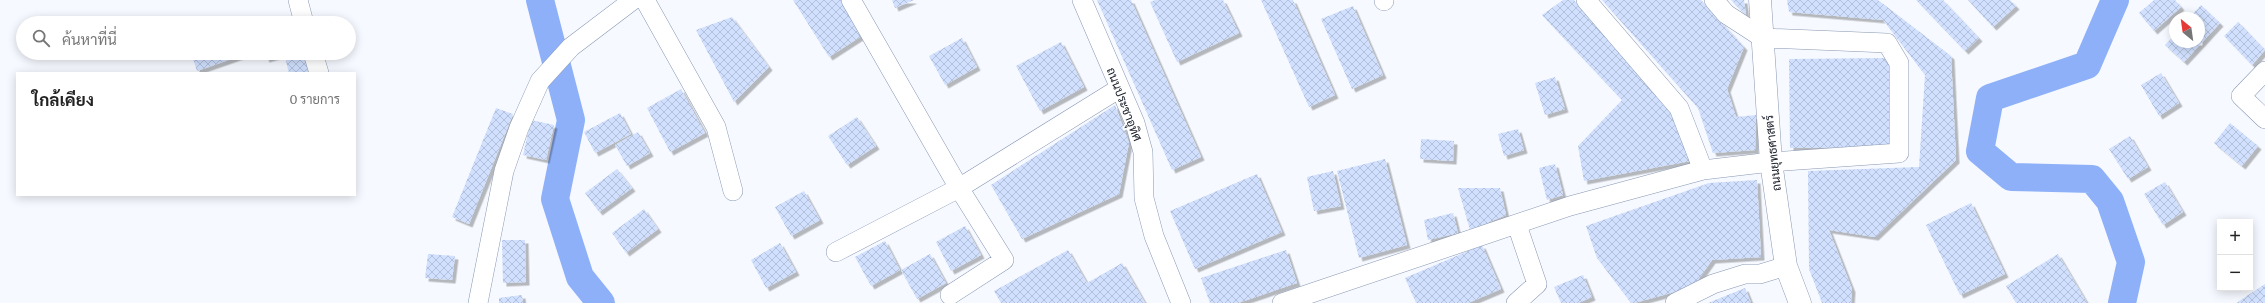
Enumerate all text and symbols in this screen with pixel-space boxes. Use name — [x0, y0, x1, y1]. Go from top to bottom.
north arrow — [2169, 12, 2205, 48]
search box — [16, 16, 356, 60]
icon: search — [30, 27, 52, 49]
text: ค้นหาที่นี่ — [62, 27, 117, 50]
street label: ถนนประชาอุทิศ — [1102, 65, 1147, 144]
text: ใกล้เคียง — [32, 86, 94, 111]
text: 0 รายการ — [290, 89, 340, 108]
street label: ถนนยุทธศาสตร์ — [1759, 114, 1786, 192]
map controls — [2217, 219, 2253, 291]
button: + — [2217, 219, 2253, 255]
button: − — [2217, 255, 2253, 291]

